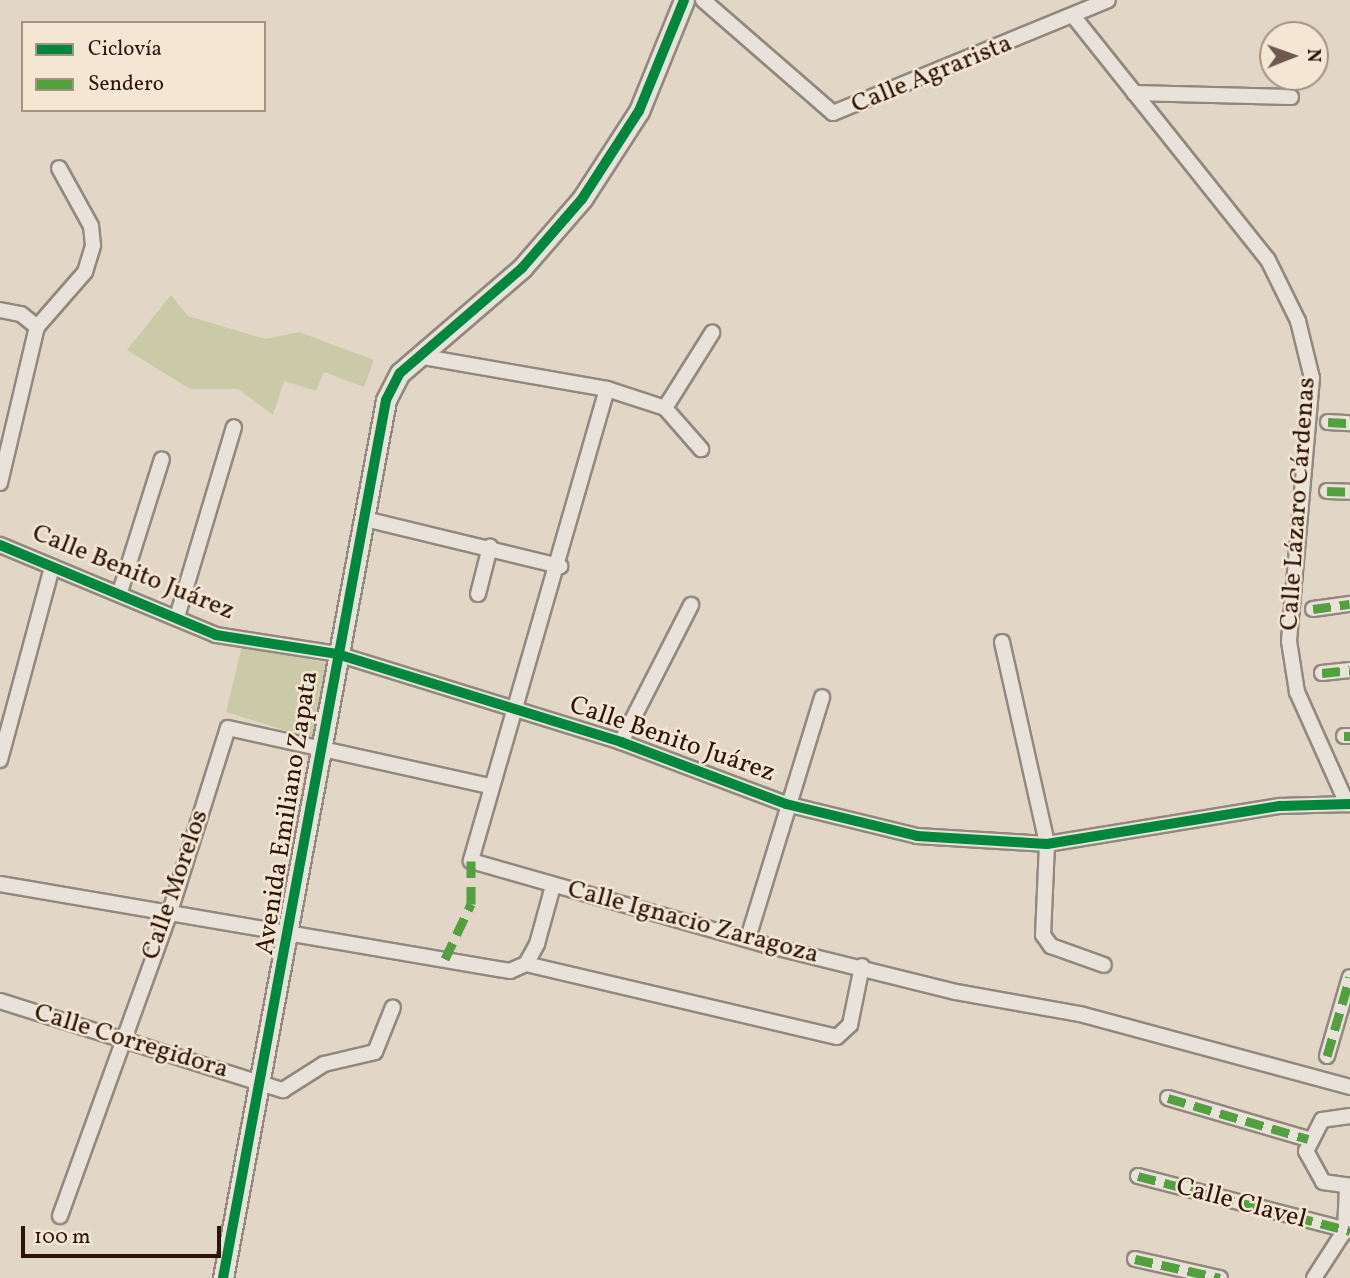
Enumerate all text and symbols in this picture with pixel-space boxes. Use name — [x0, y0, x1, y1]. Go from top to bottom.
legend — [21, 21, 266, 112]
north arrow — [1259, 21, 1329, 91]
street label: Calle Agrarista — [847, 29, 1017, 121]
text: Ciclovía — [88, 35, 162, 64]
text: N — [1300, 49, 1326, 63]
text: Sendero — [88, 70, 164, 99]
street label: Calle Lázaro Cárdenas — [1275, 376, 1323, 632]
street label: Calle Benito Juárez — [27, 518, 239, 628]
street label: Avenida Emiliano Zapata — [250, 669, 326, 957]
street label: Calle Benito Juárez — [565, 690, 779, 790]
street label: Calle Morelos — [136, 806, 216, 964]
street label: Calle Ignacio Zaragoza — [564, 874, 822, 972]
street label: Calle Corregidora — [30, 998, 232, 1086]
street label: Calle Clavel — [1172, 1172, 1310, 1236]
scale bar — [24, 1212, 224, 1256]
text: 100 m — [34, 1223, 91, 1252]

